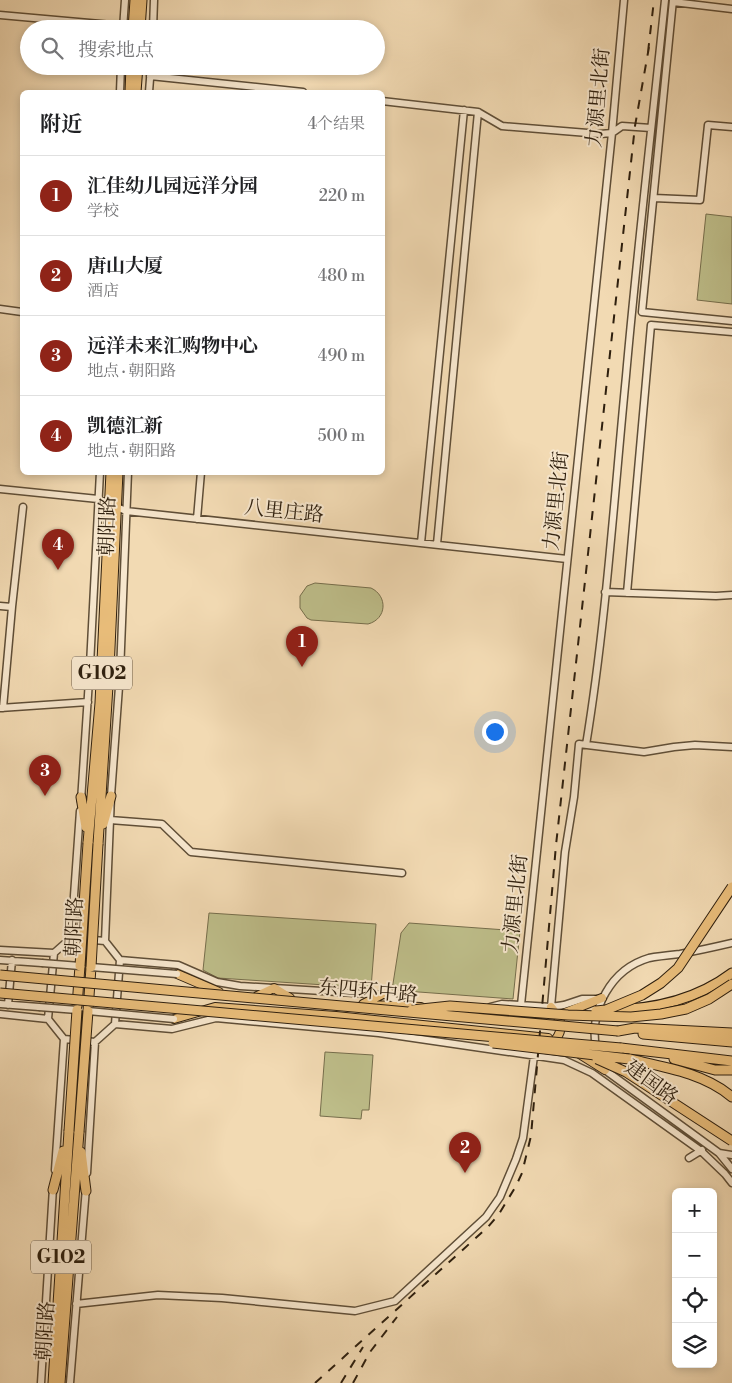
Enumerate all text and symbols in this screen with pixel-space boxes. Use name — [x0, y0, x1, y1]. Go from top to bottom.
search box — [20, 20, 385, 75]
icon: search — [38, 34, 66, 62]
text: 搜索地点 — [78, 38, 154, 62]
street label: 力源里北街 — [582, 47, 616, 149]
text: 附近 — [40, 112, 82, 138]
text: 4个结果 — [307, 114, 365, 134]
text: 汇佳幼儿园远洋分园 — [87, 174, 258, 198]
text: 1 — [52, 186, 60, 206]
text: 220 m — [319, 186, 365, 206]
text: 学校 — [87, 201, 119, 221]
text: 唐山大厦 — [87, 254, 163, 278]
text: 2 — [51, 266, 61, 286]
text: 480 m — [318, 266, 365, 286]
text: 酒店 — [87, 281, 119, 301]
text: 远洋未来汇购物中心 — [87, 334, 258, 358]
text: 3 — [51, 346, 61, 366]
text: 490 m — [318, 346, 365, 366]
text: 地点 · 朝阳路 — [87, 361, 176, 381]
text: 凯德汇新 — [87, 414, 163, 438]
text: 4 — [51, 426, 61, 446]
text: 500 m — [318, 426, 365, 446]
text: 地点 · 朝阳路 — [87, 441, 176, 461]
street label: 力源里北街 — [539, 450, 575, 552]
street label: 八里庄路 — [243, 495, 325, 529]
street label: 朝阳路 — [94, 496, 122, 556]
pin: 4 — [42, 529, 74, 570]
pin: 1 — [286, 626, 318, 667]
road number: G102 — [72, 656, 132, 690]
your location — [482, 719, 508, 745]
pin: 3 — [29, 755, 61, 796]
street label: 力源里北街 — [498, 853, 534, 955]
street label: 朝阳路 — [61, 896, 89, 958]
street label: 东四环中路 — [317, 975, 419, 1009]
street label: 建国路 — [619, 1055, 683, 1111]
pin: 2 — [449, 1132, 481, 1173]
map controls — [672, 1188, 717, 1368]
button: + — [672, 1188, 717, 1233]
button: − — [672, 1233, 717, 1278]
road number: G102 — [31, 1240, 91, 1274]
button: locate — [672, 1278, 717, 1323]
street label: 朝阳路 — [31, 1300, 61, 1362]
button: layers — [672, 1323, 717, 1368]

